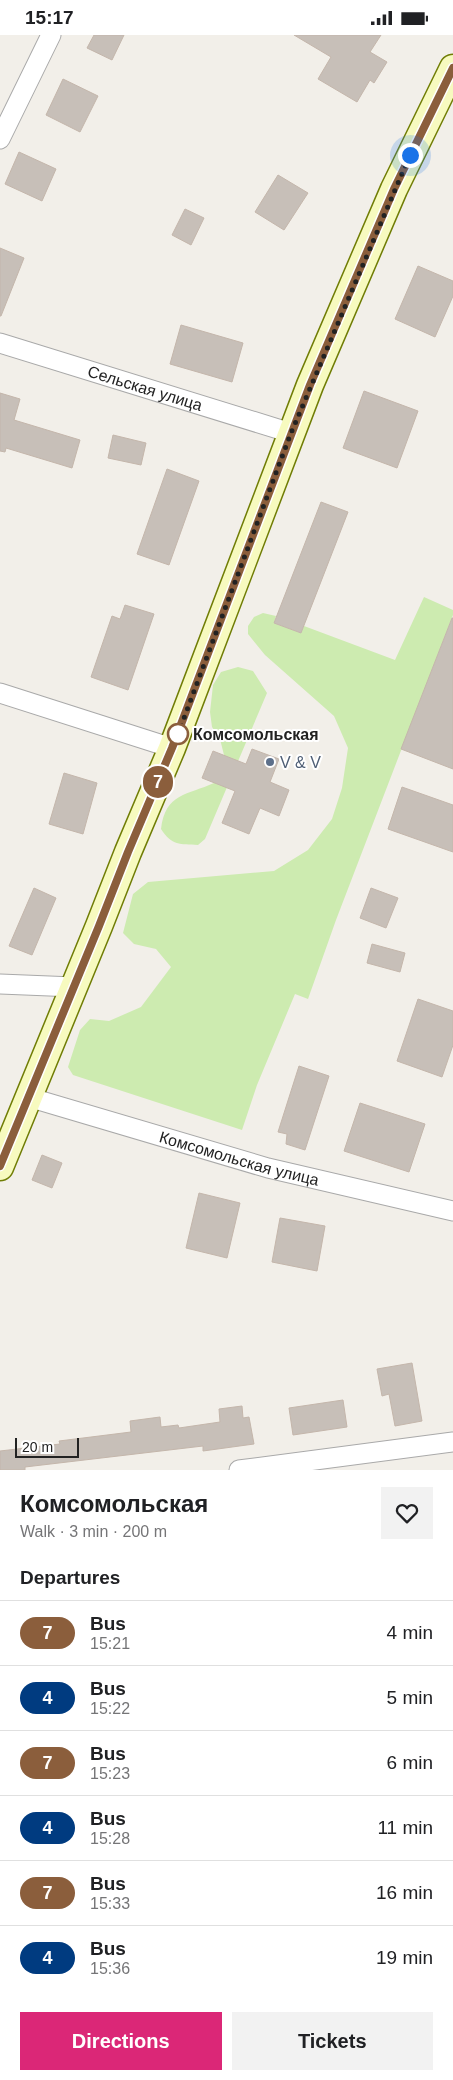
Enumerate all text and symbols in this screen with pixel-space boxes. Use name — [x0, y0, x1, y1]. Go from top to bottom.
text: 15:17 — [25, 7, 74, 28]
your location — [398, 143, 423, 168]
street label: Сельская улица — [86, 362, 205, 414]
marker: Комсомольская — [167, 723, 189, 745]
place label: Комсомольская — [193, 726, 319, 743]
place label: V & V — [280, 754, 321, 771]
marker: V & V — [264, 756, 276, 768]
line badge: 7 — [142, 766, 174, 798]
text: 7 — [153, 772, 163, 792]
street label: Комсомольская улица — [157, 1128, 321, 1188]
scale bar — [15, 1435, 79, 1458]
text: 20 m — [22, 1439, 53, 1455]
button: heart — [381, 1487, 433, 1539]
text: Комсомольская — [20, 1490, 208, 1517]
text: Walk · 3 min · 200 m — [20, 1523, 167, 1540]
text: Departures — [20, 1567, 120, 1588]
text: Bus — [90, 1613, 126, 1634]
text: 4 min — [387, 1622, 433, 1643]
text: 7 — [42, 1623, 53, 1643]
text: 15:21 — [90, 1635, 130, 1652]
text: Bus — [90, 1678, 126, 1699]
text: 5 min — [387, 1687, 433, 1708]
text: 4 — [42, 1688, 53, 1708]
text: 15:22 — [90, 1700, 130, 1717]
text: Bus — [90, 1743, 126, 1764]
text: 6 min — [387, 1752, 433, 1773]
text: 7 — [42, 1753, 53, 1773]
text: 15:23 — [90, 1765, 130, 1782]
text: Bus — [90, 1808, 126, 1829]
text: 11 min — [377, 1817, 433, 1838]
text: 4 — [42, 1818, 53, 1838]
text: 15:28 — [90, 1830, 130, 1847]
text: Bus — [90, 1873, 126, 1894]
text: 16 min — [376, 1882, 433, 1903]
text: 7 — [42, 1883, 53, 1903]
text: 15:33 — [90, 1895, 130, 1912]
text: Bus — [90, 1938, 126, 1959]
text: 19 min — [376, 1947, 433, 1968]
text: 4 — [42, 1948, 53, 1968]
text: 15:36 — [90, 1960, 130, 1977]
button: Directions — [20, 2012, 222, 2070]
button: Tickets — [232, 2012, 433, 2070]

